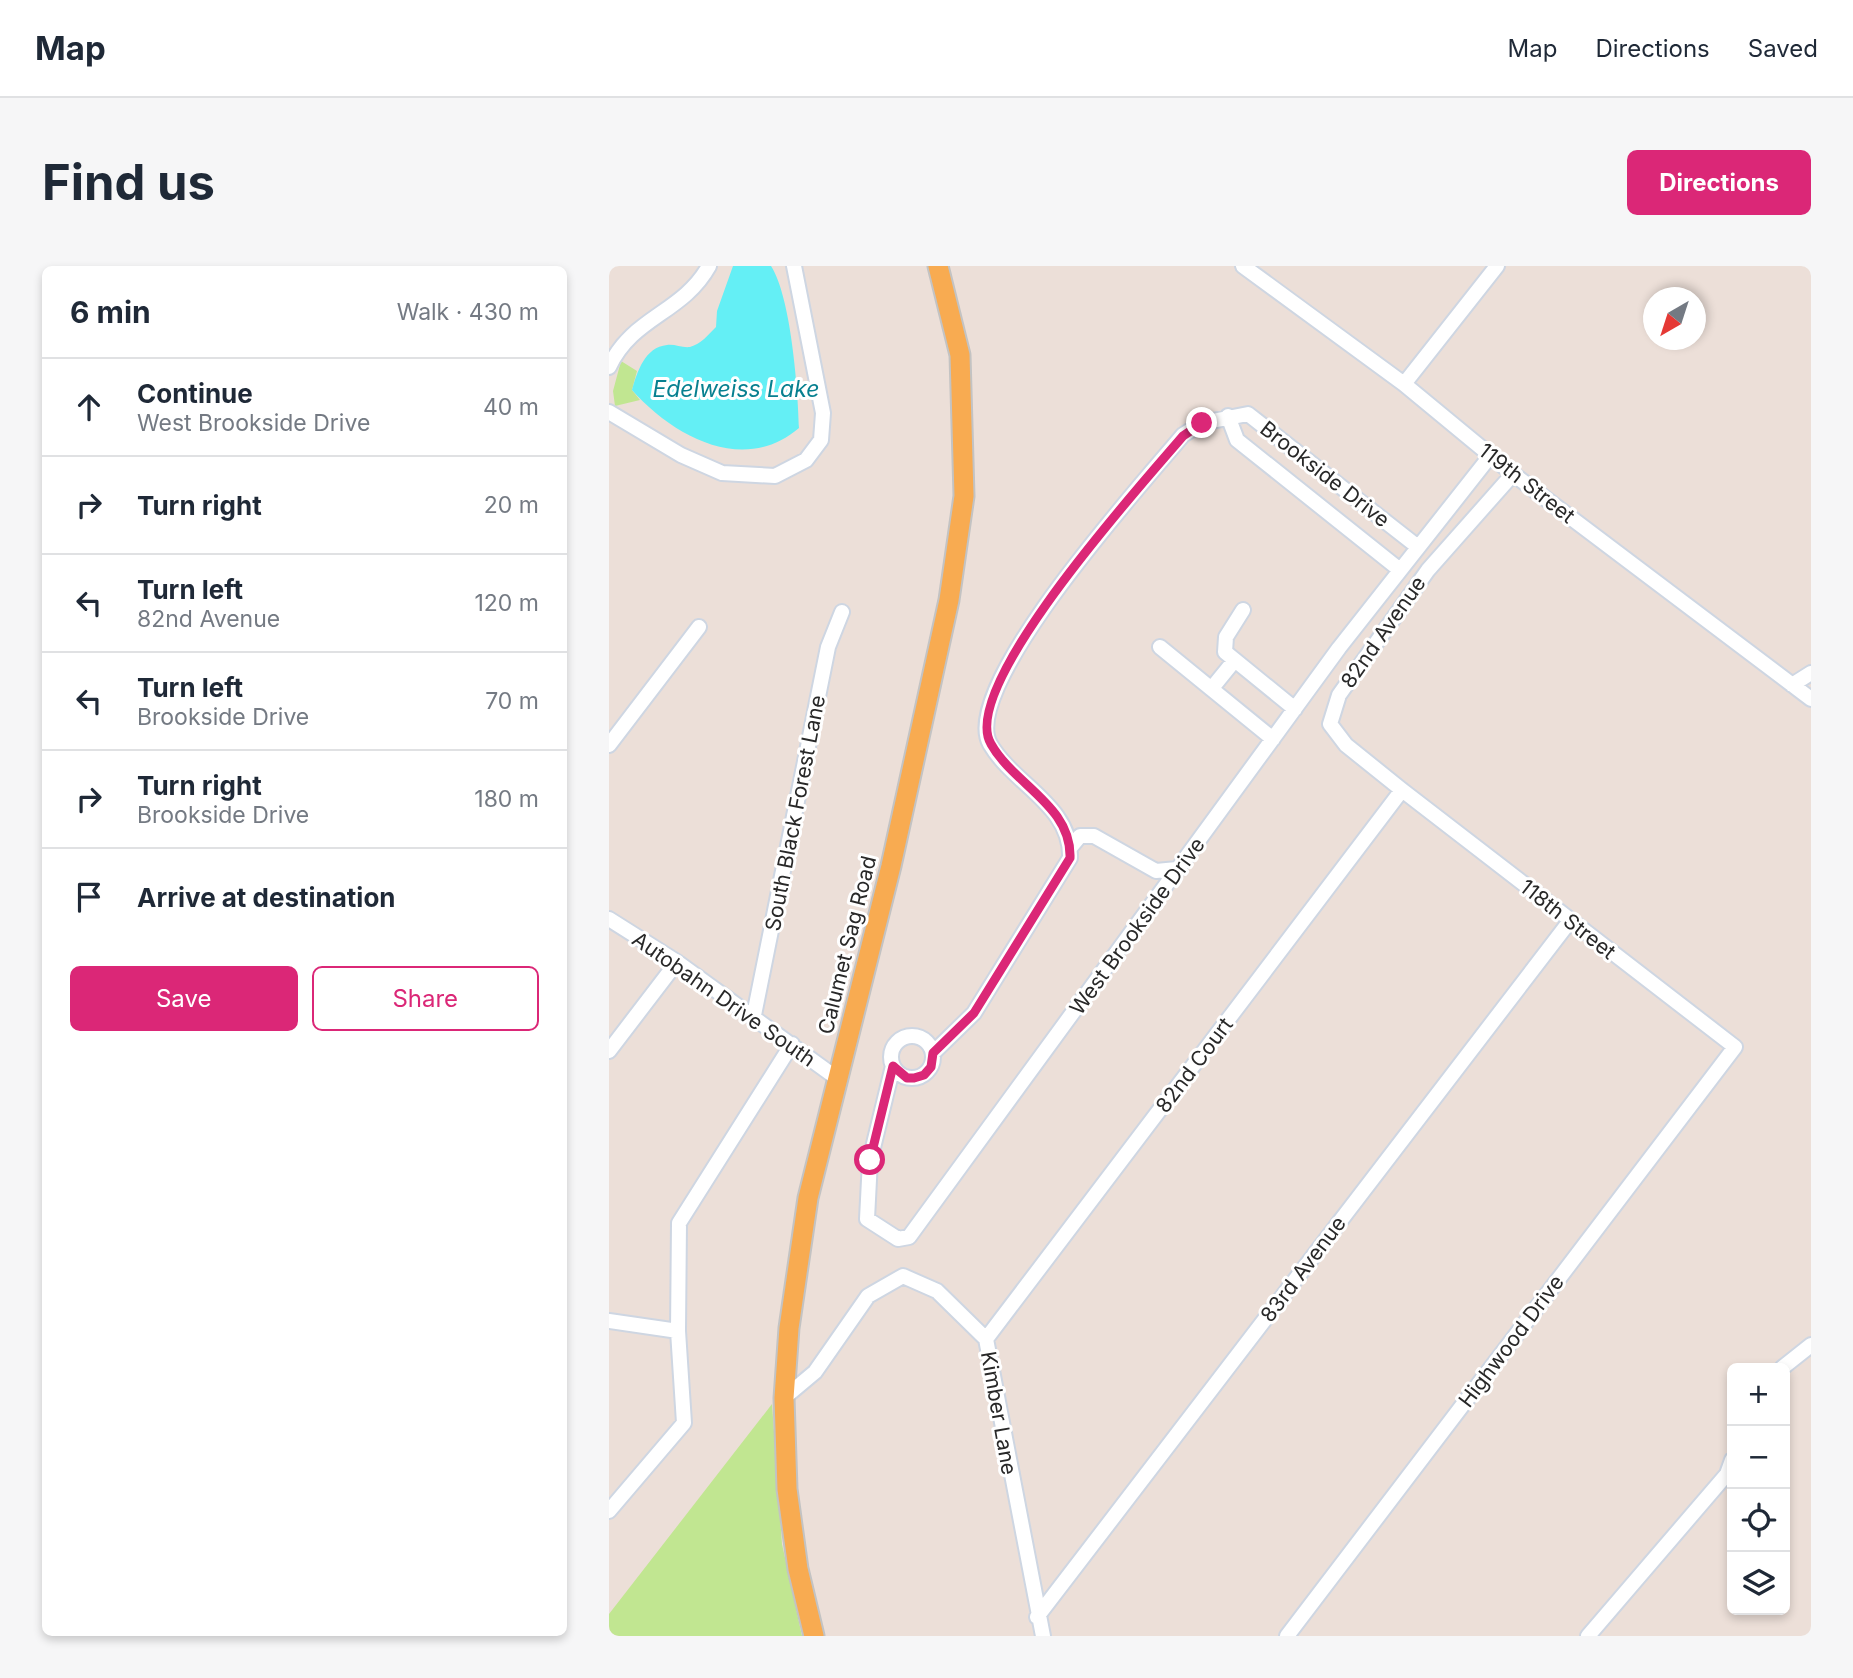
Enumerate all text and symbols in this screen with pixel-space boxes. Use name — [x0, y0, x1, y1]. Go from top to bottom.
text: Map — [35, 28, 106, 68]
text: Map — [1508, 34, 1557, 63]
text: Directions — [1595, 34, 1710, 63]
text: Saved — [1748, 34, 1818, 63]
button: Directions — [1627, 150, 1811, 215]
text: Find us — [42, 153, 215, 212]
north arrow — [1643, 287, 1706, 350]
text: 6 min — [70, 294, 151, 330]
text: Walk · 430 m — [397, 298, 539, 326]
water label: Edelweiss Lake — [652, 375, 820, 403]
text: Continue — [137, 378, 253, 409]
icon: ahead — [70, 388, 108, 426]
text: 40 m — [483, 393, 539, 421]
route end — [1186, 407, 1217, 438]
text: West Brookside Drive — [137, 409, 370, 437]
street label: Brookside Drive — [1255, 416, 1395, 532]
street label: 119th Street — [1474, 438, 1580, 528]
icon: right — [70, 486, 108, 524]
text: Turn right — [137, 490, 262, 521]
text: 20 m — [484, 491, 539, 519]
street label: 82nd Avenue — [1335, 571, 1431, 693]
text: Turn left — [137, 574, 243, 605]
icon: left — [70, 584, 108, 622]
text: 120 m — [474, 589, 539, 617]
text: 82nd Avenue — [137, 605, 280, 633]
text: Turn left — [137, 672, 243, 703]
icon: left — [70, 682, 108, 720]
text: 70 m — [485, 687, 539, 715]
street label: South Black Forest Lane — [760, 693, 830, 933]
text: Brookside Drive — [137, 703, 309, 731]
text: Turn right — [137, 770, 262, 801]
icon: right — [70, 780, 108, 818]
text: 180 m — [474, 785, 539, 813]
text: Brookside Drive — [137, 801, 309, 829]
street label: West Brookside Drive — [1064, 832, 1210, 1020]
street label: Calumet Sag Road — [813, 853, 881, 1037]
street label: 118th Street — [1515, 874, 1621, 964]
icon: arrive — [70, 878, 108, 916]
text: Arrive at destination — [137, 882, 396, 913]
street label: Autobahn Drive South — [628, 926, 820, 1072]
button: Save — [70, 966, 298, 1031]
button: Share — [312, 966, 539, 1031]
street label: 82nd Court — [1150, 1012, 1238, 1117]
route start — [854, 1144, 885, 1175]
street label: 83rd Avenue — [1255, 1211, 1351, 1327]
street label: Highwood Drive — [1453, 1270, 1569, 1412]
street label: Kimber Lane — [976, 1349, 1022, 1477]
map controls — [1727, 1363, 1790, 1615]
button: + — [1727, 1363, 1790, 1426]
button: − — [1727, 1426, 1790, 1489]
button: locate — [1727, 1489, 1790, 1552]
button: layers — [1727, 1552, 1790, 1615]

